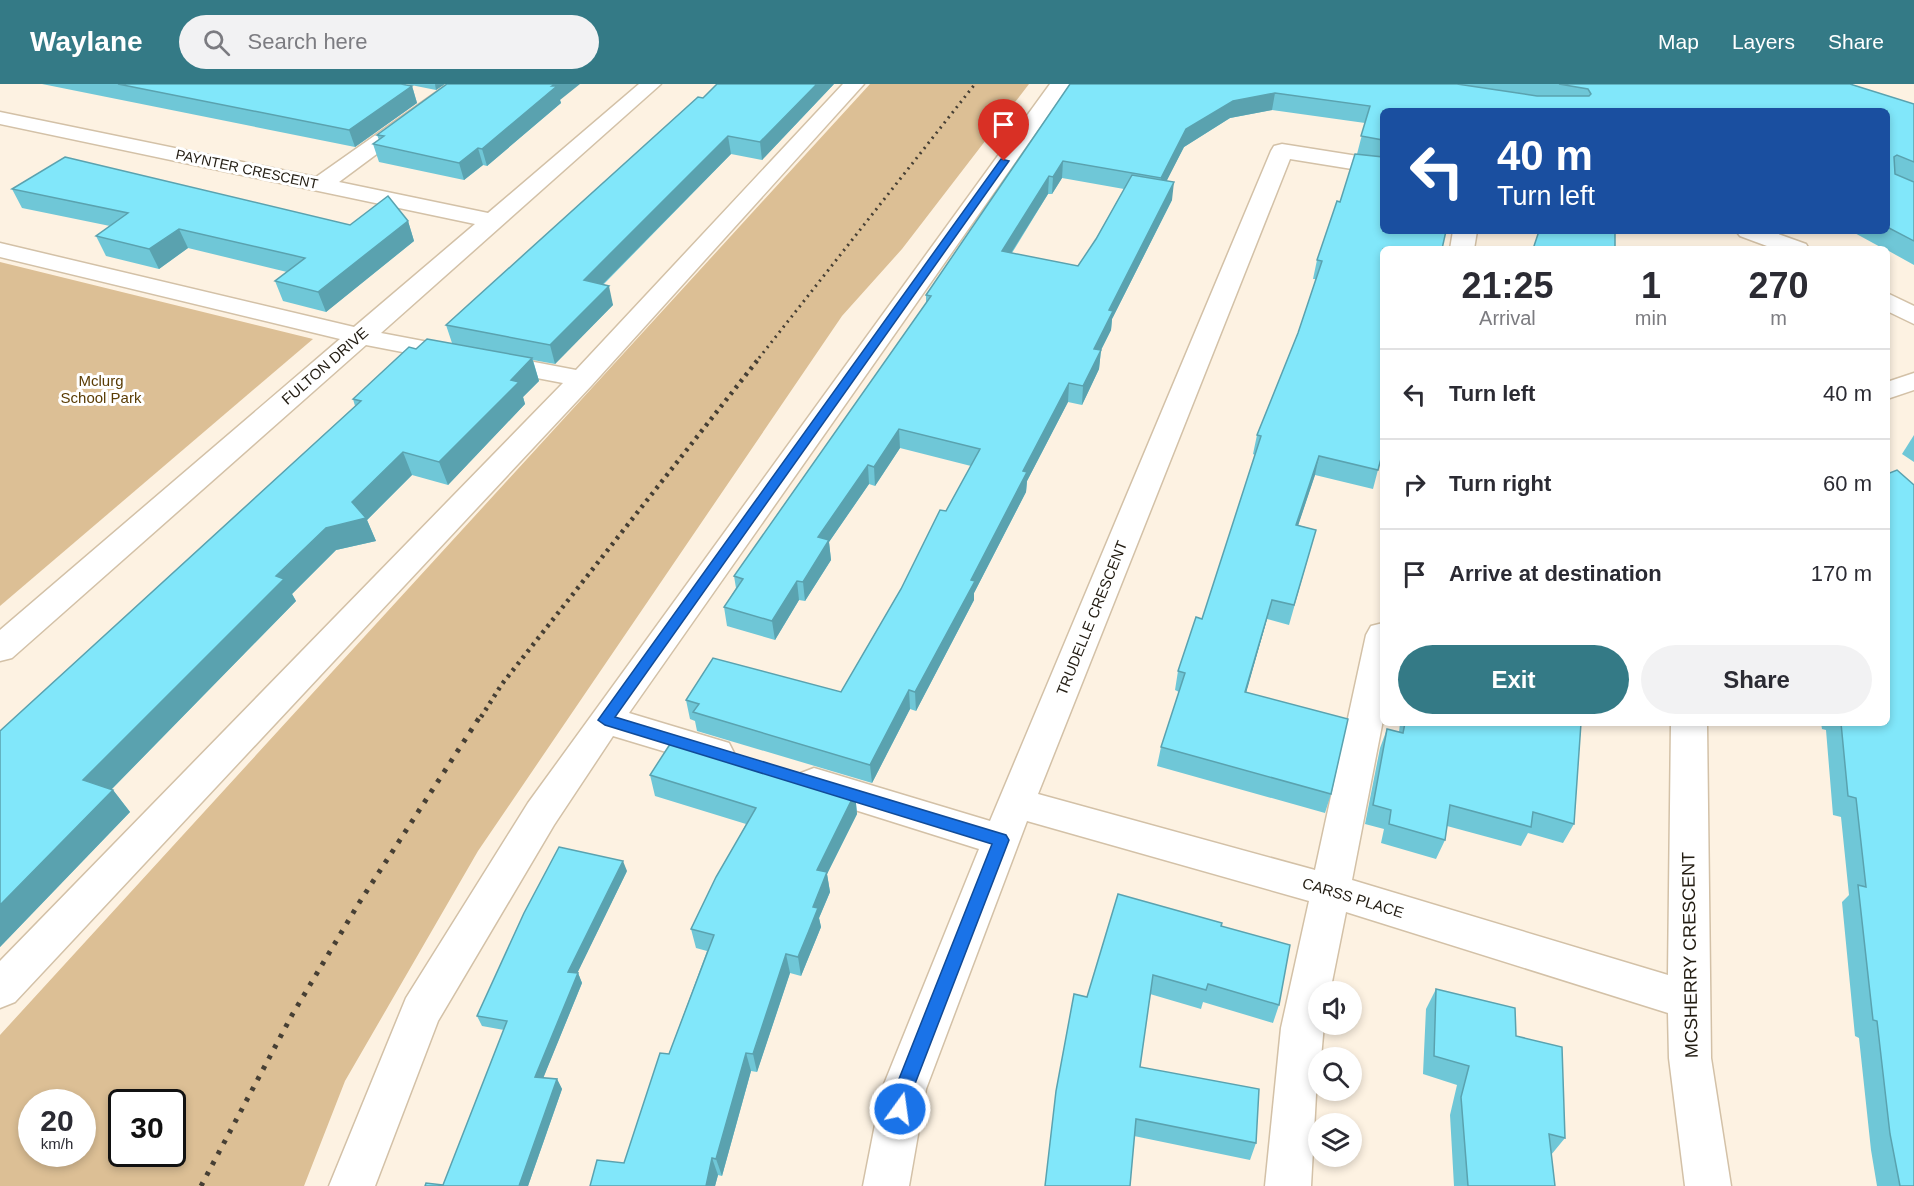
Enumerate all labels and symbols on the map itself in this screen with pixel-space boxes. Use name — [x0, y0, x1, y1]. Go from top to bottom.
pin — [978, 99, 1029, 161]
street label: PAYNTER CRESCENT — [174, 146, 320, 192]
street label: FULTON DRIVE — [278, 324, 371, 408]
park label: Mclurg School Park — [61, 372, 142, 406]
street label: TRUDELLE CRESCENT — [1053, 538, 1130, 698]
street label: MCSHERRY CRESCENT — [1678, 852, 1702, 1058]
street label: CARSS PLACE — [1300, 874, 1406, 921]
position arrow — [868, 1077, 932, 1141]
speed limit sign: 30 — [108, 1089, 186, 1167]

